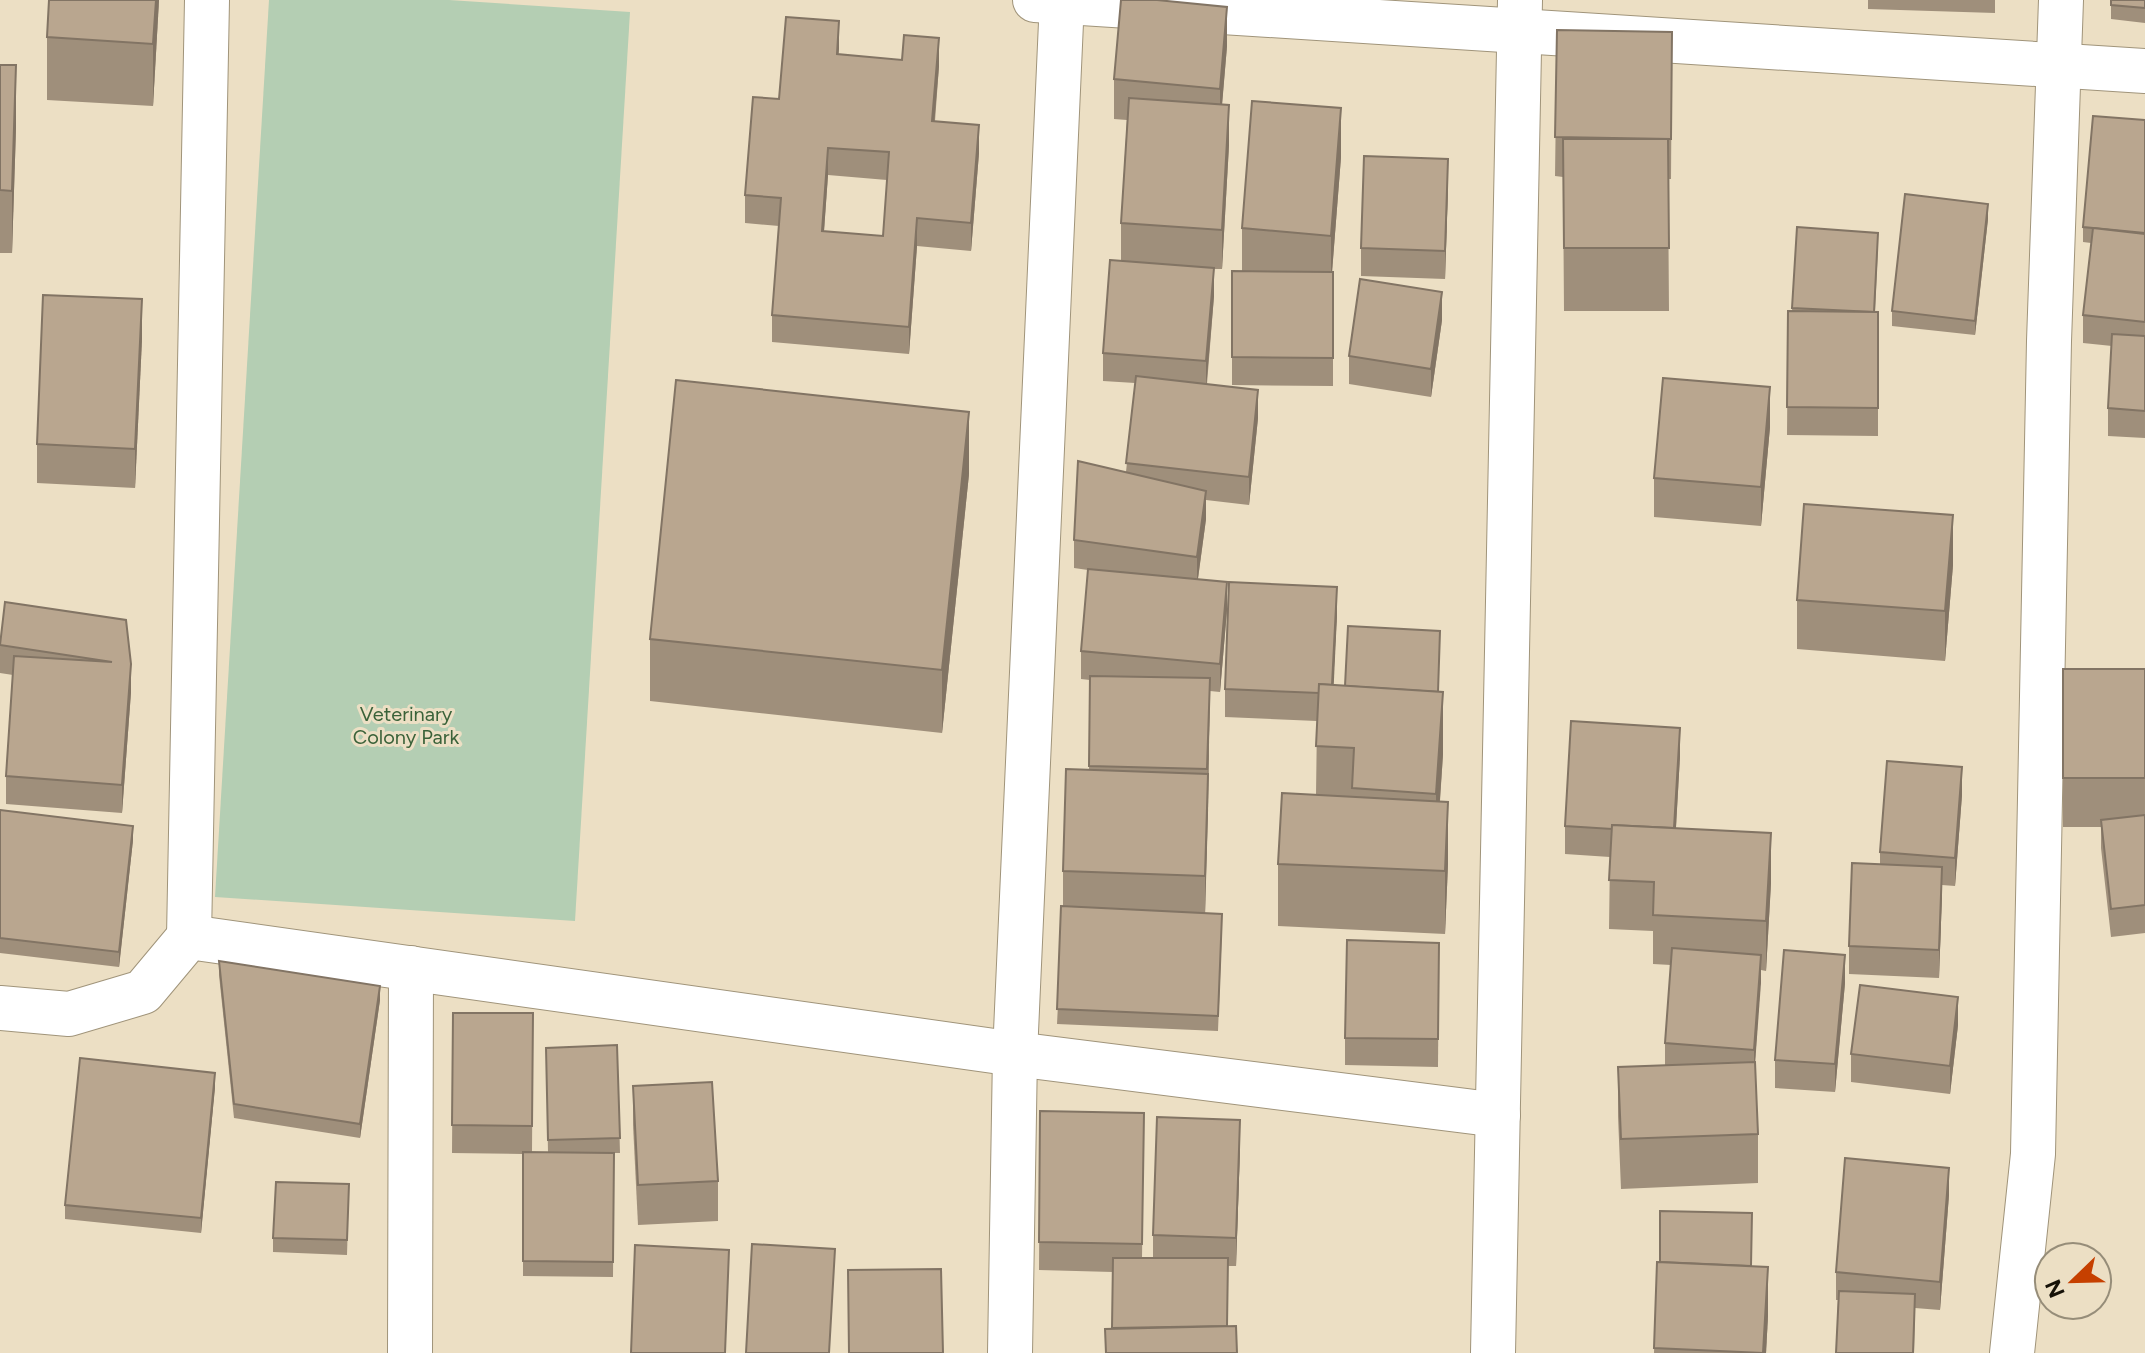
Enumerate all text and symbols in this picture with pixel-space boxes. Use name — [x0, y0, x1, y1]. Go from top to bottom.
park label: Veterinary Colony Park — [353, 702, 460, 749]
north arrow — [2033, 1241, 2113, 1321]
text: N — [2039, 1276, 2071, 1302]

